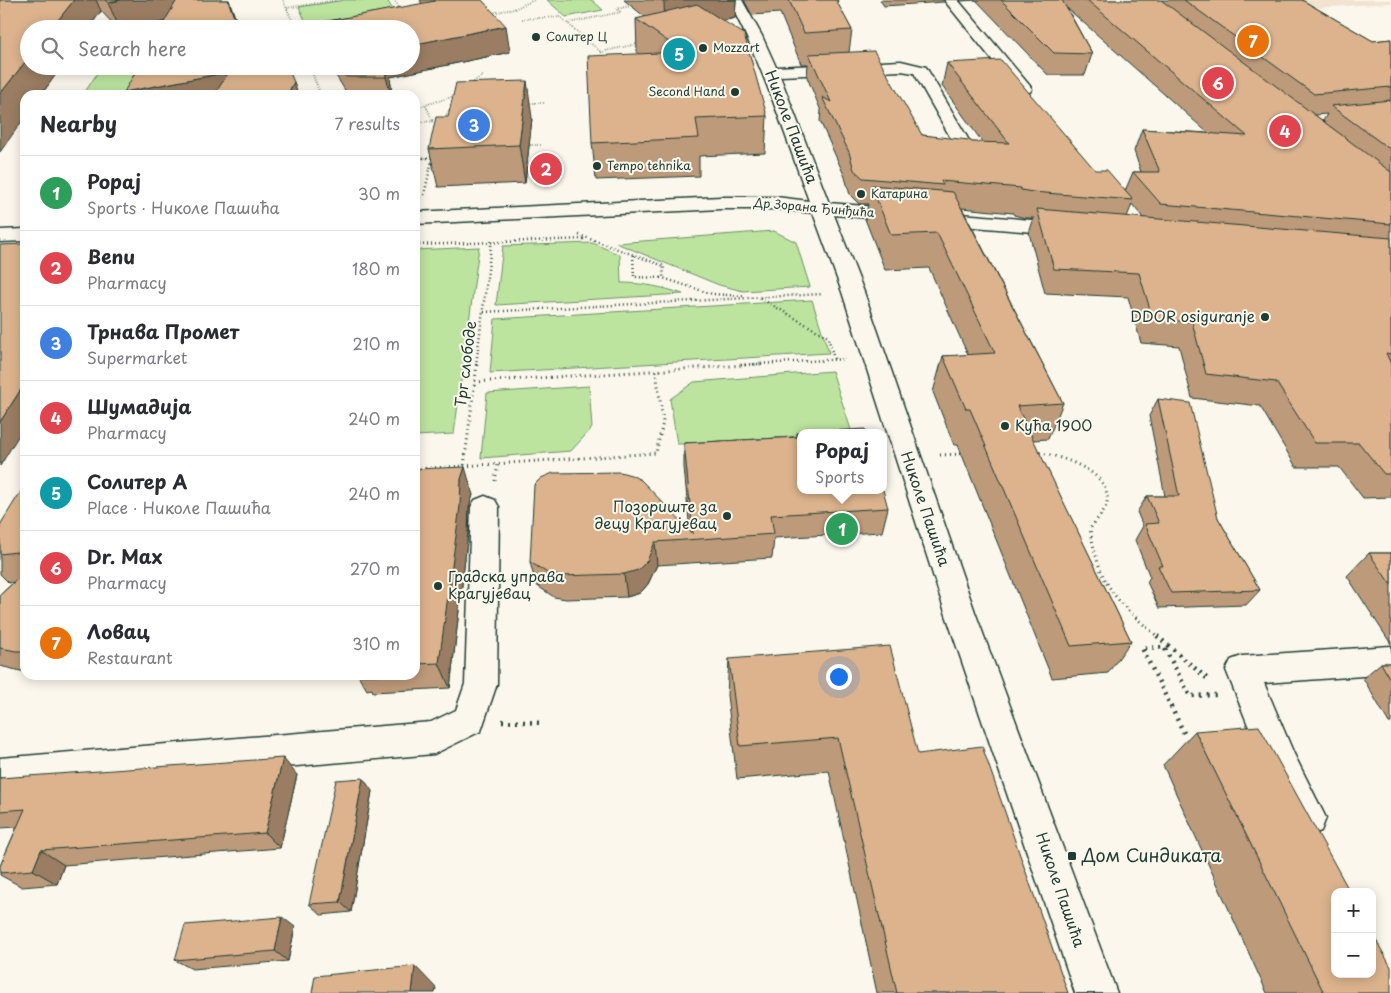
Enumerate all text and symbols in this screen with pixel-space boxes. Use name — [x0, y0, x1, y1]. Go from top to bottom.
search box — [20, 20, 420, 75]
pin: 7 — [1237, 22, 1269, 60]
place label: Солитер Ц — [546, 27, 608, 45]
marker: Солитер Ц — [530, 31, 542, 43]
icon: search — [38, 34, 66, 62]
text: Search here — [78, 34, 187, 62]
pin: 5 — [663, 35, 695, 73]
place label: Mozzart — [713, 38, 760, 56]
marker: Mozzart — [697, 42, 709, 54]
pin: 6 — [1202, 64, 1234, 102]
street label: Николе Пашића — [760, 66, 825, 187]
place label: Second Hand — [648, 82, 726, 100]
marker: Second Hand — [729, 86, 741, 98]
pin: 3 — [458, 106, 490, 144]
text: Nearby — [40, 107, 117, 139]
text: 7 results — [335, 111, 400, 135]
pin: 4 — [1269, 112, 1301, 150]
pin: 2 — [530, 150, 562, 188]
place label: Tempo tehnika — [607, 156, 691, 174]
marker: Tempo tehnika — [591, 160, 603, 172]
text: Popaj — [87, 167, 141, 195]
text: 1 — [52, 181, 60, 205]
text: 30 m — [358, 181, 400, 205]
place label: Катарина — [871, 184, 928, 202]
marker: Катарина — [855, 188, 867, 200]
street label: Др Зорана Ђинђића — [752, 193, 876, 221]
text: Sports · Николе Пашића — [87, 195, 280, 219]
text: Benu — [87, 242, 135, 270]
text: 2 — [50, 256, 62, 280]
text: 180 m — [352, 256, 400, 280]
text: Pharmacy — [87, 270, 167, 294]
place label: DDOR osiguranje — [1130, 304, 1255, 327]
marker: DDOR osiguranje — [1259, 311, 1271, 323]
text: Трнава Промет — [87, 317, 239, 345]
street label: Трг слободе — [448, 319, 481, 408]
text: 3 — [51, 331, 61, 355]
text: 210 m — [352, 331, 400, 355]
text: Supermarket — [87, 345, 187, 369]
text: Шумадија — [87, 392, 191, 420]
text: 4 — [51, 406, 61, 430]
text: 240 m — [348, 406, 400, 430]
place label: Кућа 1900 — [1015, 413, 1092, 436]
text: Pharmacy — [87, 420, 167, 444]
marker: Кућа 1900 — [999, 420, 1011, 432]
popup — [797, 429, 887, 494]
text: Popaj — [815, 436, 869, 464]
street label: Николе Пашића — [896, 448, 957, 570]
text: Sports — [815, 464, 864, 488]
text: Солитер А — [87, 467, 187, 495]
text: 5 — [51, 481, 61, 505]
text: 240 m — [348, 481, 400, 505]
place label: Позориште за децу Крагујевац — [594, 494, 718, 534]
text: Place · Николе Пашића — [87, 495, 271, 519]
marker: Позориште за децу Крагујевац — [721, 510, 733, 522]
pin: 1 — [826, 510, 858, 548]
text: Dr. Max — [87, 542, 162, 570]
text: 6 — [50, 556, 62, 580]
text: 270 m — [350, 556, 400, 580]
place label: Градска управа Крагујевац — [448, 564, 565, 604]
text: Pharmacy — [87, 570, 167, 594]
marker: Градска управа Крагујевац — [432, 580, 444, 592]
text: Ловац — [87, 617, 149, 645]
text: 7 — [51, 631, 61, 655]
text: 310 m — [352, 631, 400, 655]
text: Restaurant — [87, 645, 173, 669]
your location — [826, 664, 852, 690]
street label: Николе Пашића — [1031, 829, 1092, 951]
place label: Дом Синдиката — [1081, 841, 1222, 868]
marker: Дом Синдиката — [1066, 850, 1078, 862]
map controls — [1331, 888, 1376, 978]
button: + — [1331, 888, 1376, 933]
button: − — [1331, 933, 1376, 978]

